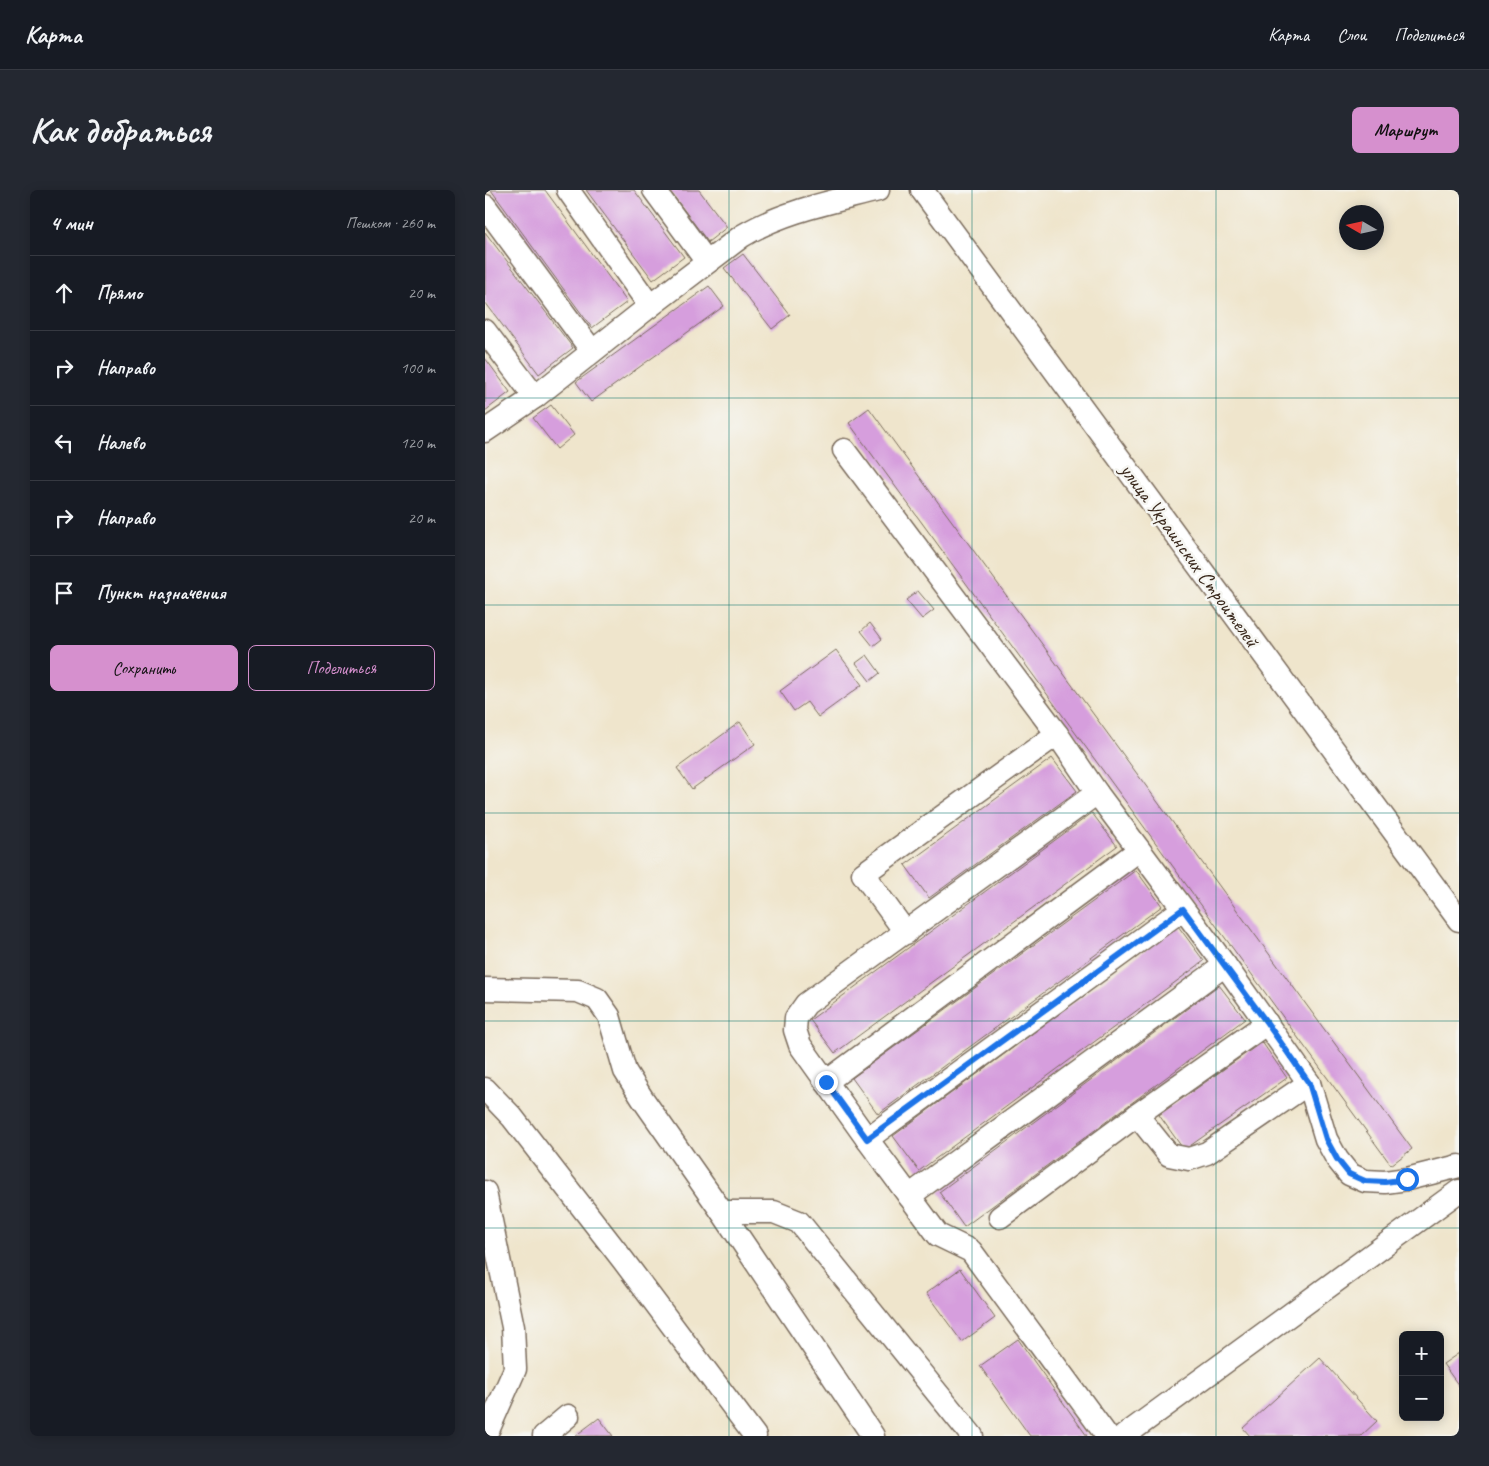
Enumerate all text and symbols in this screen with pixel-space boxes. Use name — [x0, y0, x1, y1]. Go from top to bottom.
text: Карта — [25, 20, 82, 50]
text: Карта — [1268, 24, 1309, 46]
text: Слои — [1337, 24, 1366, 46]
text: Поделиться — [1394, 24, 1464, 46]
button: Маршрут — [1352, 107, 1459, 153]
text: Как добраться — [30, 108, 211, 153]
north arrow — [1339, 205, 1384, 250]
text: 4 мин — [50, 210, 93, 236]
text: Пешком · 260 m — [346, 213, 435, 233]
icon: ahead — [50, 279, 78, 307]
text: Прямо — [97, 281, 142, 305]
text: 20 m — [408, 283, 435, 303]
icon: right — [50, 354, 78, 382]
text: Направо — [97, 356, 155, 380]
text: 100 m — [401, 358, 435, 378]
icon: left — [50, 429, 78, 457]
text: Налево — [97, 431, 145, 455]
text: 120 m — [401, 433, 435, 453]
street label: улица Украинских Строителей — [1113, 456, 1266, 653]
icon: right — [50, 504, 78, 532]
text: Направо — [97, 506, 155, 530]
text: 20 m — [408, 508, 435, 528]
icon: arrive — [50, 579, 78, 607]
text: Пункт назначения — [97, 581, 226, 605]
button: Сохранить — [50, 645, 238, 691]
button: Поделиться — [248, 645, 435, 691]
route end — [815, 1071, 838, 1094]
route start — [1396, 1168, 1419, 1191]
map controls — [1399, 1331, 1444, 1421]
button: + — [1399, 1331, 1444, 1376]
button: − — [1399, 1376, 1444, 1421]

